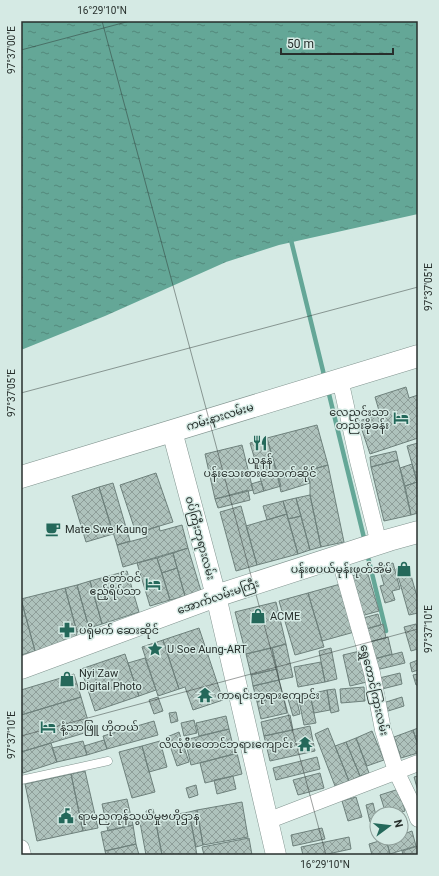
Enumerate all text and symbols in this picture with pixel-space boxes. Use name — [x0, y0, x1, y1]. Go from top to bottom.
text: 16°29'10"N — [77, 5, 127, 16]
text: 97°37'00"E — [6, 26, 17, 74]
scale bar — [281, 30, 393, 56]
text: 50 m — [287, 37, 314, 51]
text: 97°37'05"E — [423, 263, 434, 311]
text: 97°37'05"E — [6, 369, 17, 417]
street label: ကမ်းနားလမ်းမ — [184, 400, 256, 435]
place label: လေညင်းသာ တည်းခိုခန်း — [329, 405, 389, 434]
hotel icon: လေညင်းသာ တည်းခိုခန်း — [392, 409, 410, 427]
restaurant icon: ယူနန် ပန်းသေးစားသောက်ဆိုင် — [251, 434, 269, 452]
place label: ယူနန် ပန်းသေးစားသောက်ဆိုင် — [204, 453, 316, 482]
street label: ဝပ်ကြီးဘုရားလမ်း — [181, 495, 218, 582]
cafe icon: Mate Swe Kaung — [44, 520, 62, 538]
place label: Mate Swe Kaung — [65, 523, 147, 536]
shop icon: ပန်းစပယ်မုန်းဖုတ်အိမ် — [395, 560, 413, 578]
place label: ပန်းစပယ်မုန်းဖုတ်အိမ် — [291, 562, 392, 578]
place label: တော်ဝင် ဧည့်ရိပ်သာ — [89, 571, 141, 600]
hotel icon: တော်ဝင် ဧည့်ရိပ်သာ — [144, 575, 162, 593]
street label: အောက်လမ်းမကြီး — [175, 576, 261, 619]
text: 97°37'10"E — [423, 605, 434, 653]
shop icon: ACME — [249, 607, 267, 625]
place label: ACME — [270, 610, 300, 623]
pharmacy icon: ပရိုမက် ဆေးဆိုင် — [58, 621, 76, 639]
place label: ပရိုမက် ဆေးဆိုင် — [79, 623, 159, 639]
place icon: U Soe Aung-ART — [146, 640, 164, 658]
place label: U Soe Aung-ART — [167, 643, 247, 656]
street label: ရွှေတောင်ကြားလမ်း — [355, 643, 392, 737]
place label: Nyi Zaw Digital Photo — [79, 667, 142, 693]
shop icon: Nyi Zaw Digital Photo — [58, 670, 76, 688]
temple icon: ကာရင်းဘုရားကျောင်း — [196, 686, 214, 704]
place label: ကာရင်းဘုရားကျောင်း — [217, 688, 320, 704]
text: 97°37'10"E — [6, 711, 17, 759]
hotel icon: နံ့သာဖြူ ဟိုတယ် — [39, 718, 57, 736]
place label: နံ့သာဖြူ ဟိုတယ် — [60, 720, 139, 736]
temple icon: လိလုံစီးတောင်ဘုရားကျောင်း — [296, 735, 314, 753]
place label: လိလုံစီးတောင်ဘုရားကျောင်း — [159, 737, 293, 753]
north arrow — [369, 806, 409, 846]
public building icon: ရာမညကုန်သွယ်မှုဗဟိုဌာန — [57, 807, 75, 825]
place label: ရာမညကုန်သွယ်မှုဗဟိုဌာန — [78, 809, 199, 825]
text: N — [391, 818, 406, 829]
text: 16°29'10"N — [300, 859, 350, 870]

